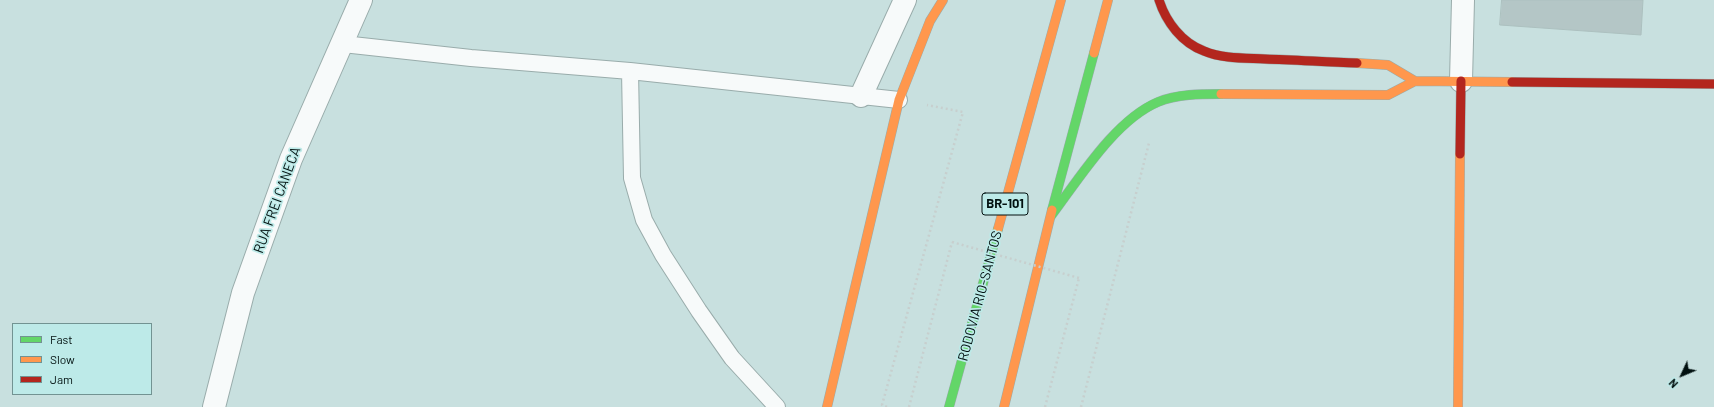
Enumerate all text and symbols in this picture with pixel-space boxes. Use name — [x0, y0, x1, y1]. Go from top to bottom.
street label: RUA FREI CANECA — [250, 145, 304, 255]
road number: BR-101 — [982, 193, 1028, 215]
street label: RODOVIA RIO-SANTOS — [954, 229, 1006, 363]
legend — [12, 323, 152, 395]
text: Fast — [50, 332, 73, 346]
text: Slow — [50, 352, 75, 366]
north arrow — [1662, 355, 1702, 395]
text: Jam — [50, 372, 73, 386]
text: N — [1666, 377, 1680, 391]

